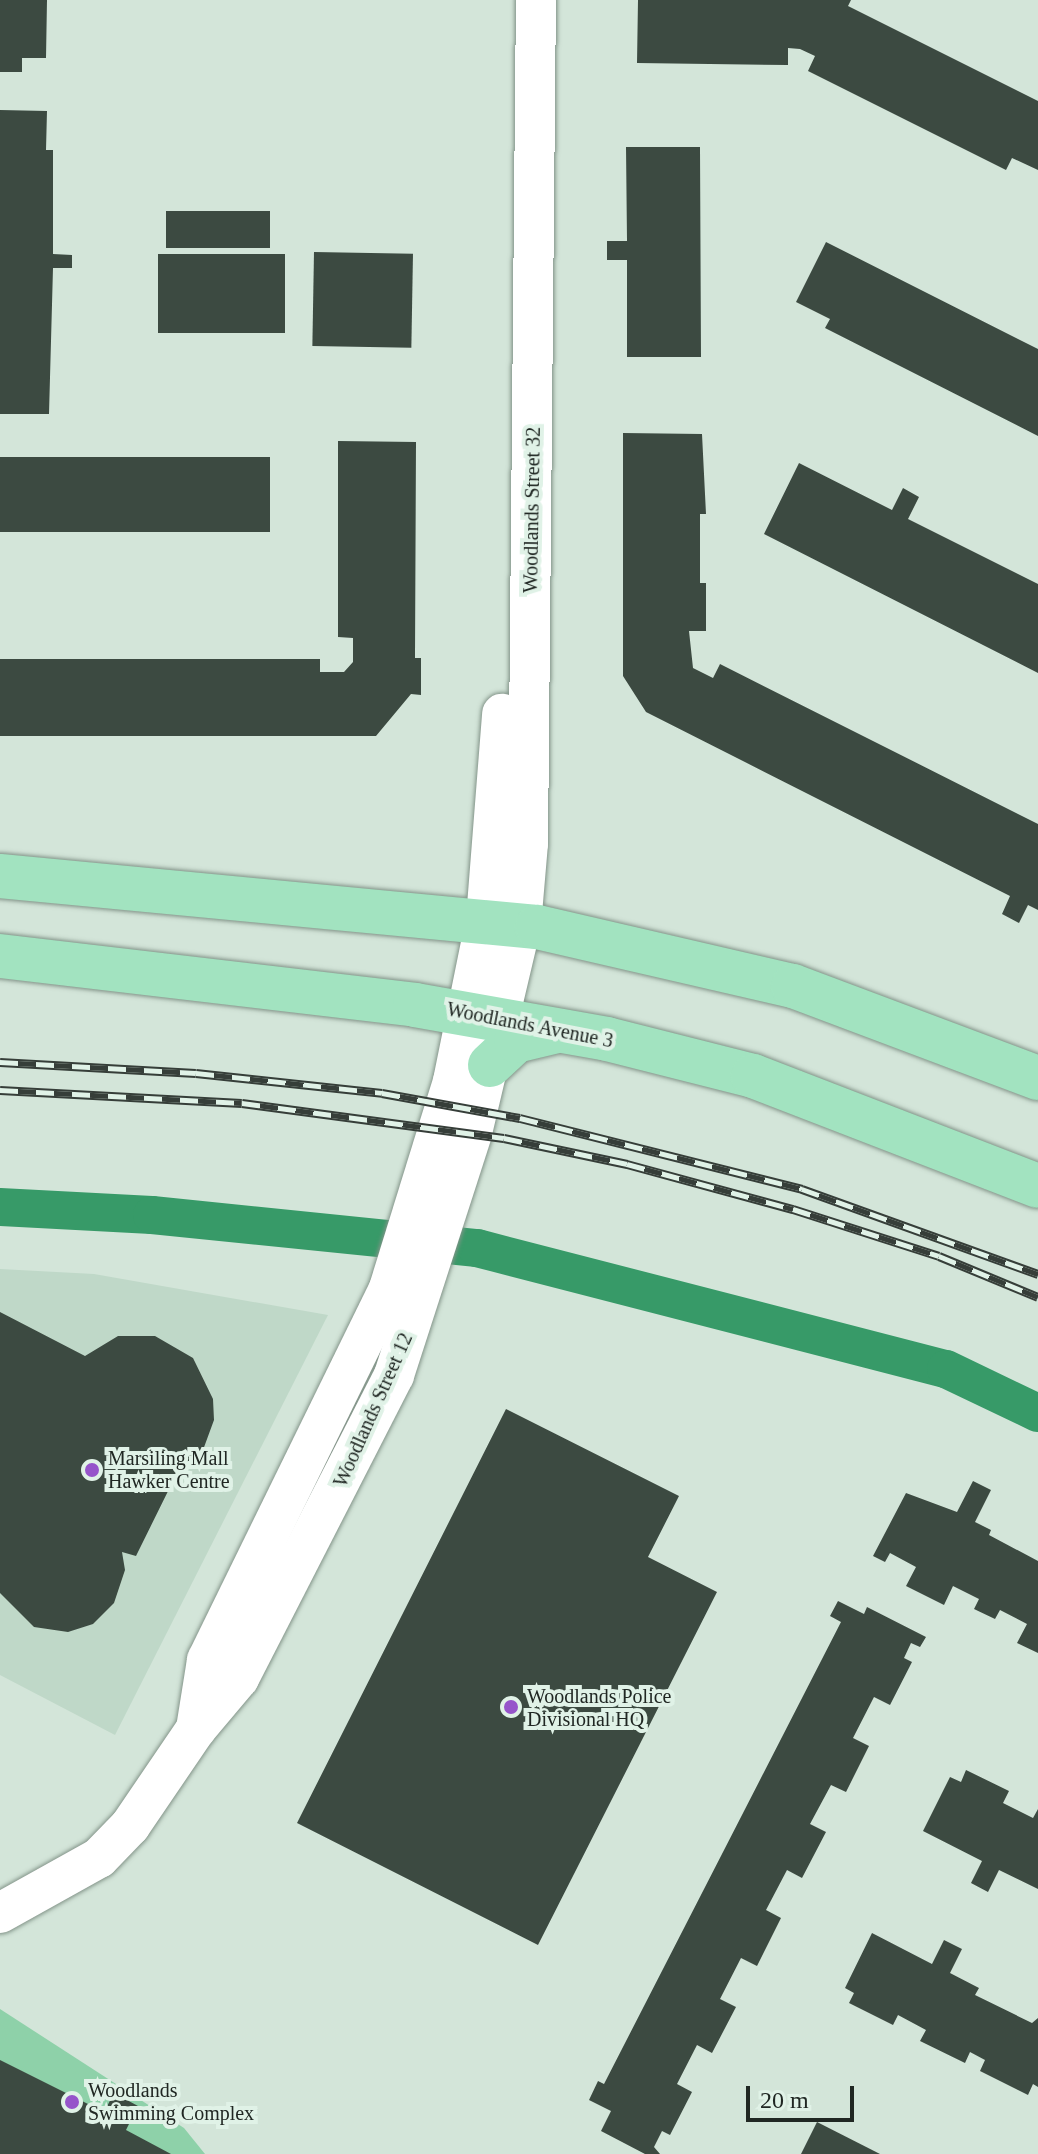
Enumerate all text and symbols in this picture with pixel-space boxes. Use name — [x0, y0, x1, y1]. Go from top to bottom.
street label: Woodlands Street 32 — [519, 427, 545, 593]
street label: Woodlands Avenue 3 — [444, 997, 616, 1053]
street label: Woodlands Street 12 — [328, 1329, 418, 1491]
place label: Marsiling Mall Hawker Centre — [108, 1446, 230, 1493]
marker: Marsiling Mall Hawker Centre — [83, 1461, 101, 1479]
place label: Woodlands Police Divisional HQ — [527, 1684, 671, 1731]
marker: Woodlands Police Divisional HQ — [502, 1698, 520, 1716]
scale bar — [750, 2070, 858, 2120]
place label: Woodlands Swimming Complex — [88, 2078, 254, 2125]
text: 20 m — [760, 2087, 809, 2113]
marker: Woodlands Swimming Complex — [63, 2093, 81, 2111]

